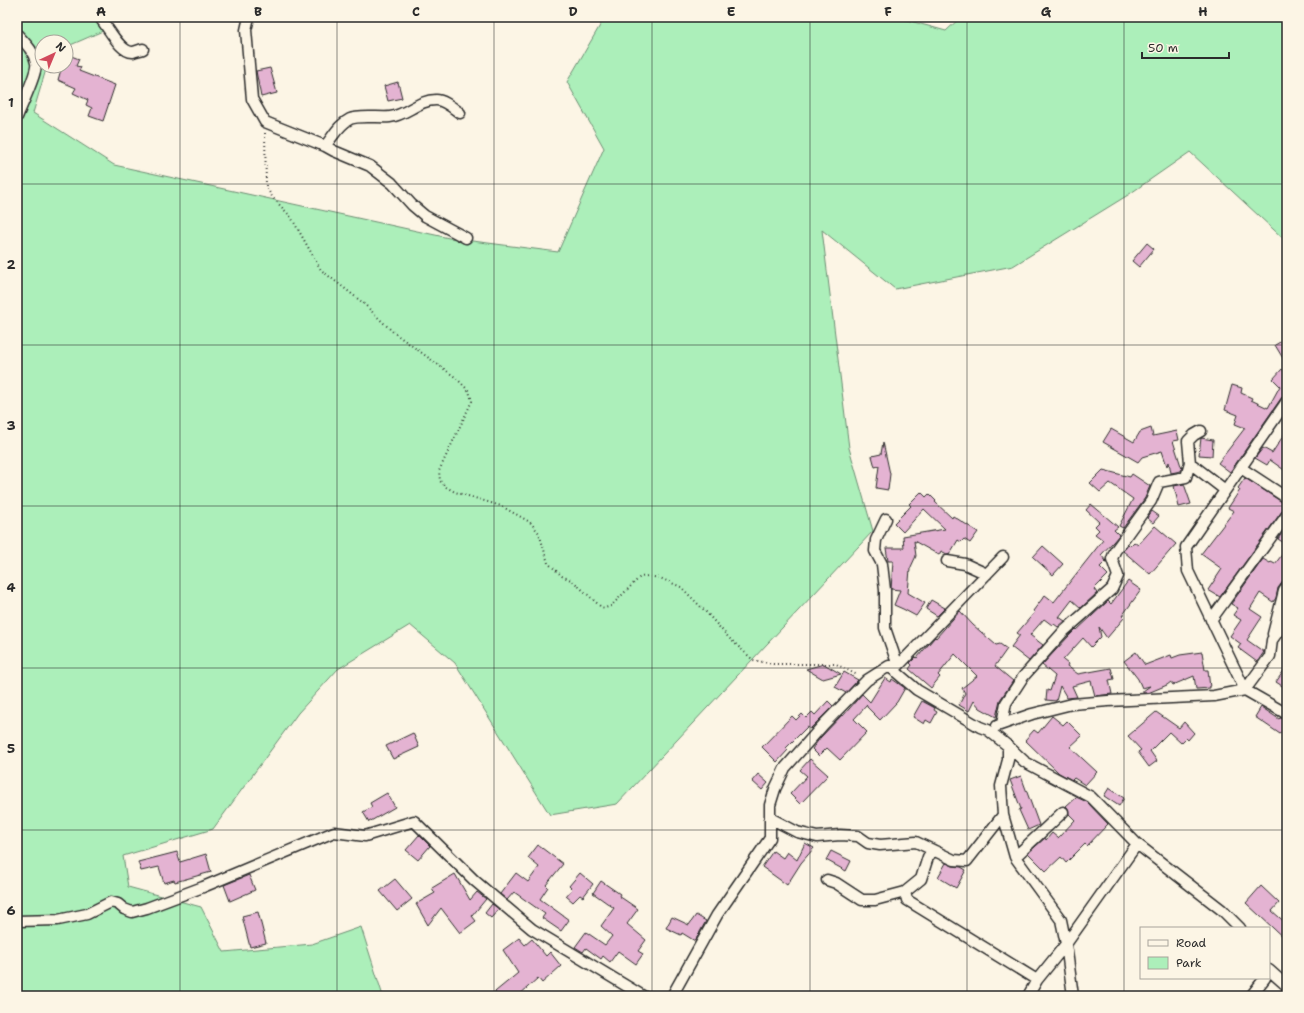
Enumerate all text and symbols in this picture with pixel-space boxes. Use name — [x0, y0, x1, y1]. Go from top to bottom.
text: A — [96, 3, 106, 20]
text: B — [254, 3, 262, 20]
text: C — [412, 3, 420, 20]
text: D — [568, 3, 578, 20]
text: E — [727, 3, 736, 20]
text: F — [884, 3, 892, 20]
text: G — [1041, 3, 1052, 20]
text: H — [1198, 3, 1208, 20]
north arrow — [34, 34, 74, 74]
scale bar — [1142, 34, 1229, 60]
text: N — [52, 39, 69, 56]
text: 50 m — [1148, 40, 1178, 56]
text: 1 — [8, 94, 14, 111]
text: 2 — [6, 256, 16, 273]
text: 3 — [6, 417, 16, 434]
text: 4 — [6, 579, 16, 596]
text: 5 — [7, 740, 15, 757]
text: 6 — [6, 902, 16, 919]
legend — [1140, 927, 1270, 979]
text: Road — [1176, 935, 1207, 951]
text: Park — [1176, 955, 1202, 971]

